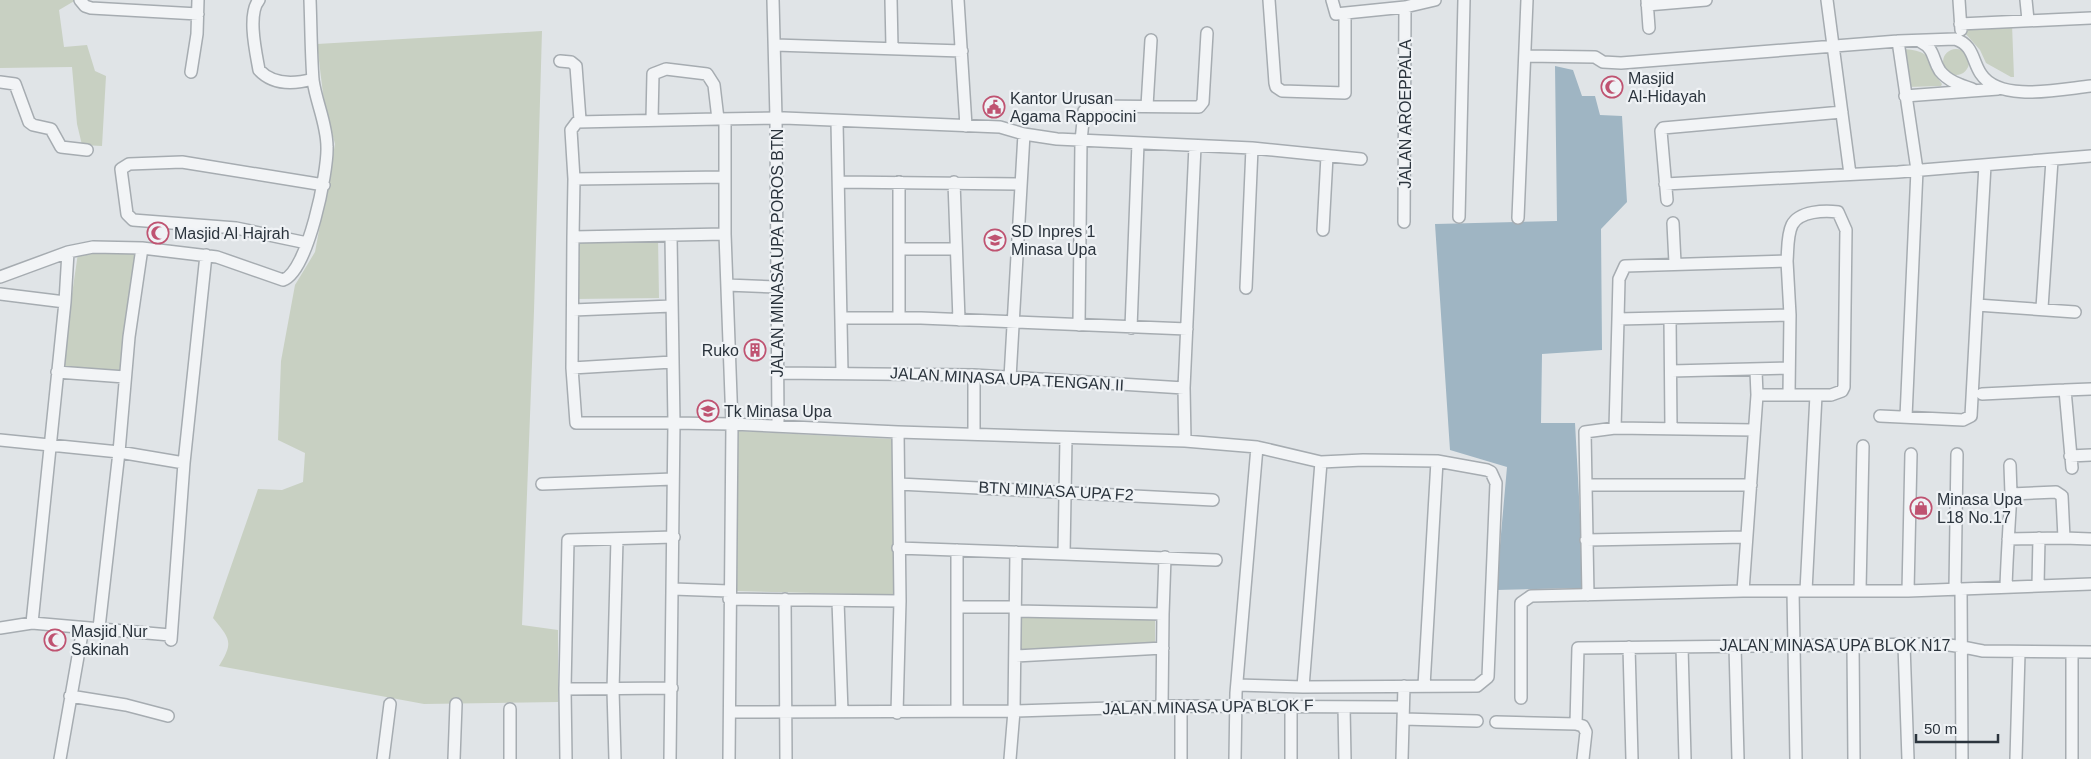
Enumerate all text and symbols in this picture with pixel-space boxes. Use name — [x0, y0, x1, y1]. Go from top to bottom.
street label: JALAN AROEPPALA — [1397, 39, 1414, 189]
place label: Masjid Al-Hidayah — [1628, 70, 1706, 105]
mosque icon: Masjid Al-Hidayah — [1600, 75, 1624, 99]
place label: Kantor Urusan Agama Rappocini — [1010, 90, 1136, 125]
public building icon: Kantor Urusan Agama Rappocini — [982, 95, 1006, 119]
street label: JALAN MINASA UPA POROS BTN — [769, 129, 786, 377]
mosque icon: Masjid Al Hajrah — [146, 221, 170, 245]
place label: SD Inpres 1 Minasa Upa — [1011, 223, 1096, 258]
place label: Masjid Al Hajrah — [174, 225, 290, 242]
school or university icon: SD Inpres 1 Minasa Upa — [983, 228, 1007, 252]
building icon: Ruko — [743, 338, 767, 362]
place label: Ruko — [702, 342, 739, 359]
street label: JALAN MINASA UPA TENGAN II — [890, 364, 1124, 394]
school or university icon: Tk Minasa Upa — [696, 399, 720, 423]
place label: Tk Minasa Upa — [724, 403, 832, 420]
street label: BTN MINASA UPA F2 — [978, 478, 1134, 504]
place label: Minasa Upa L18 No.17 — [1937, 491, 2022, 526]
shop icon: Minasa Upa L18 No.17 — [1909, 496, 1933, 520]
place label: Masjid Nur Sakinah — [71, 623, 148, 658]
mosque icon: Masjid Nur Sakinah — [43, 628, 67, 652]
street label: JALAN MINASA UPA BLOK N17 — [1720, 637, 1951, 654]
street label: JALAN MINASA UPA BLOK F — [1102, 697, 1314, 717]
scale bar — [1916, 712, 1998, 744]
text: 50 m — [1924, 720, 1957, 737]

